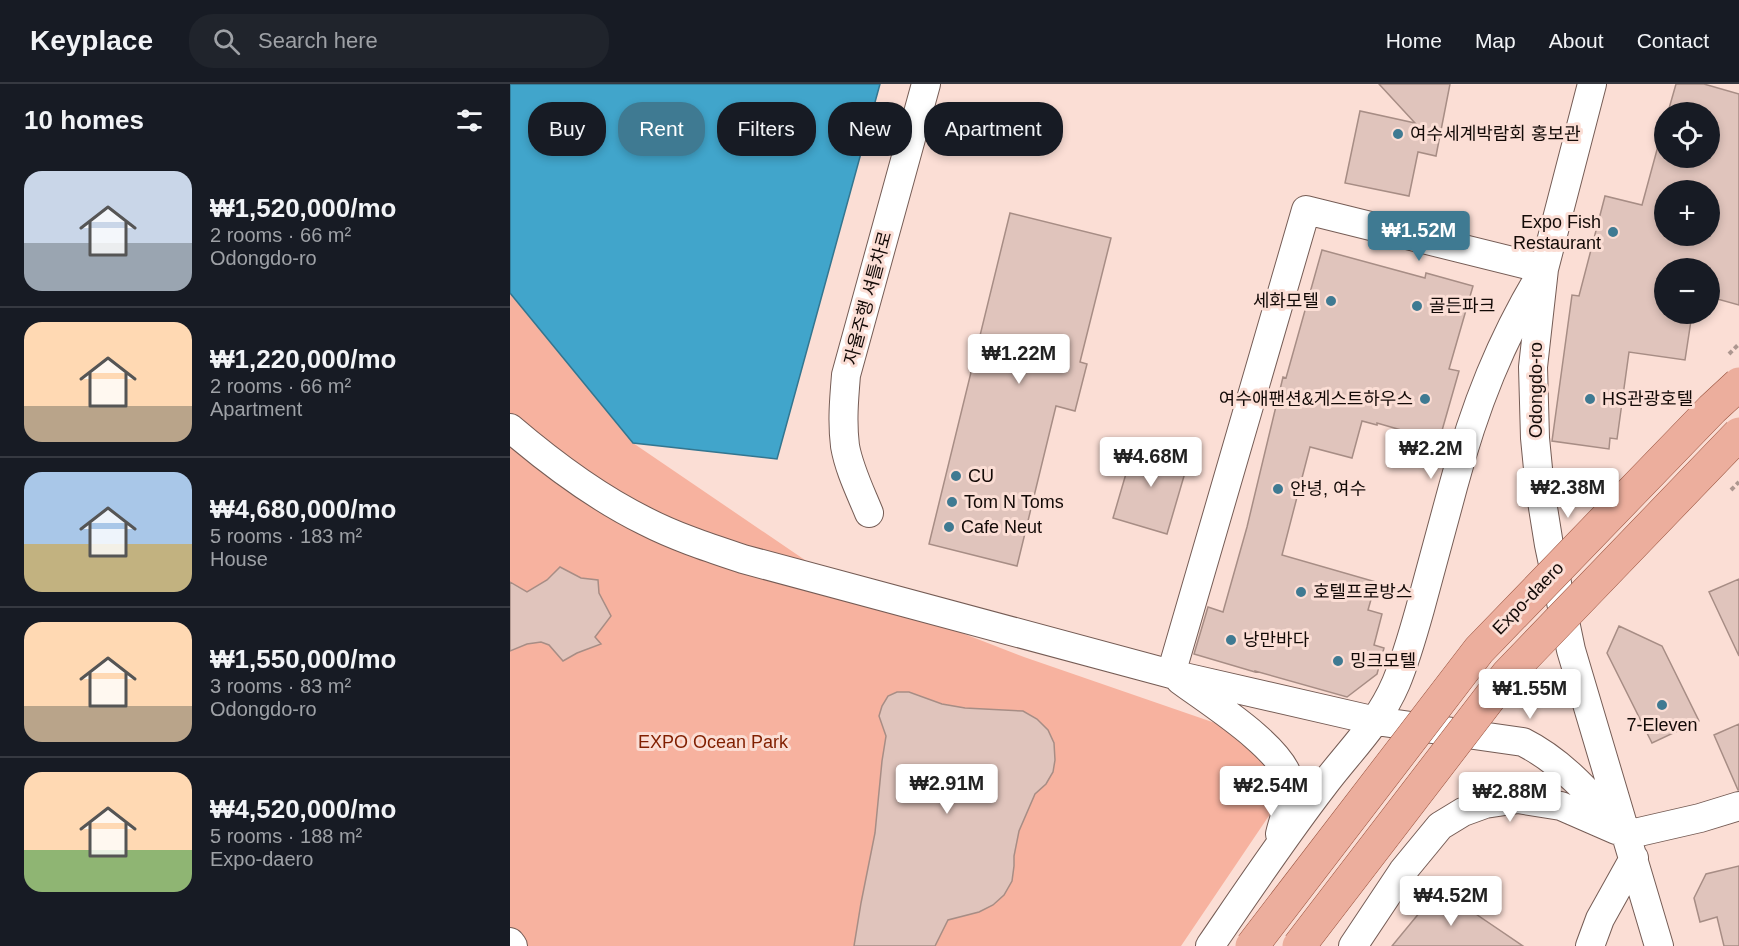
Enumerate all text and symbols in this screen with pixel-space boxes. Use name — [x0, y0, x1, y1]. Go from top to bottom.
search box — [189, 14, 609, 68]
text: Keyplace — [30, 25, 153, 56]
icon: search — [210, 25, 243, 58]
text: Search here — [258, 28, 378, 53]
text: Home — [1386, 29, 1442, 52]
text: Map — [1475, 29, 1516, 52]
text: About — [1549, 29, 1604, 52]
text: Contact — [1637, 29, 1709, 52]
chip: Buy — [528, 102, 606, 156]
chip: Rent — [618, 102, 705, 156]
chip: Filters — [717, 102, 816, 156]
chip: New — [828, 102, 912, 156]
chip: Apartment — [924, 102, 1063, 156]
map controls — [1654, 102, 1720, 324]
button: locate — [1654, 102, 1720, 168]
icon: filters — [453, 104, 486, 137]
text: 10 homes — [24, 105, 144, 135]
place label: 여수세계박람회 홍보관 — [1410, 124, 1581, 144]
marker: 여수세계박람회 홍보관 — [1391, 127, 1405, 141]
button: + — [1654, 180, 1720, 246]
text: ₩1,520,000/mo — [210, 193, 396, 223]
icon: home — [72, 195, 144, 267]
pin: ₩1.52M — [1370, 211, 1468, 262]
place label: Expo Fish Restaurant — [1513, 212, 1601, 253]
text: ₩1.52M — [1382, 219, 1456, 241]
text: 2 rooms · 66 m² — [210, 224, 351, 246]
marker: Expo Fish Restaurant — [1606, 225, 1620, 239]
street label: 자율주행 셔틀차로 — [841, 229, 895, 367]
text: Odongdo-ro — [210, 247, 317, 269]
button: − — [1654, 258, 1720, 324]
place label: 세화모텔 — [1253, 291, 1319, 311]
marker: 세화모텔 — [1324, 294, 1338, 308]
place label: 골든파크 — [1429, 296, 1495, 316]
marker: 골든파크 — [1410, 299, 1424, 313]
pin: ₩1.22M — [970, 334, 1068, 385]
text: ₩1.22M — [982, 342, 1056, 364]
street label: Odongdo-ro — [1526, 342, 1546, 438]
text: ₩1,220,000/mo — [210, 344, 396, 374]
icon: home — [72, 346, 144, 418]
text: 2 rooms · 66 m² — [210, 375, 351, 397]
place label: 여수애팬션&게스트하우스 — [1219, 389, 1413, 409]
place label: HS관광호텔 — [1602, 389, 1693, 409]
marker: 여수애팬션&게스트하우스 — [1418, 392, 1432, 406]
marker: HS관광호텔 — [1583, 392, 1597, 406]
text: Apartment — [210, 398, 302, 420]
pin: ₩2.2M — [1389, 429, 1473, 480]
pin: ₩4.68M — [1102, 437, 1200, 488]
text: ₩2.2M — [1399, 437, 1463, 459]
text: ₩4.68M — [1114, 445, 1188, 467]
place label: CU — [968, 466, 994, 486]
pin: ₩2.38M — [1519, 468, 1617, 519]
marker: CU — [949, 469, 963, 483]
text: ₩2.38M — [1531, 476, 1605, 498]
place label: 안녕, 여수 — [1290, 479, 1366, 499]
marker: 안녕, 여수 — [1271, 482, 1285, 496]
place label: Tom N Toms — [964, 492, 1064, 512]
text: ₩4,680,000/mo — [210, 494, 396, 524]
marker: Tom N Toms — [945, 495, 959, 509]
icon: home — [72, 496, 144, 568]
place label: Cafe Neut — [961, 517, 1042, 537]
marker: Cafe Neut — [942, 520, 956, 534]
text: 5 rooms · 183 m² — [210, 525, 362, 547]
text: House — [210, 548, 268, 570]
street label: Expo-daero — [1488, 558, 1568, 638]
place label: 호텔프로방스 — [1313, 582, 1412, 602]
marker: 호텔프로방스 — [1294, 585, 1308, 599]
place label: 낭만바다 — [1243, 630, 1310, 650]
marker: 낭만바다 — [1224, 633, 1238, 647]
text: ₩1,550,000/mo — [210, 644, 396, 674]
icon: home — [72, 646, 144, 718]
place label: 밍크모텔 — [1350, 651, 1416, 671]
marker: 밍크모텔 — [1331, 654, 1345, 668]
pin: ₩1.55M — [1481, 669, 1579, 720]
text: 3 rooms · 83 m² — [210, 675, 351, 697]
text: ₩1.55M — [1493, 677, 1567, 699]
text: Odongdo-ro — [210, 698, 317, 720]
marker: 7-Eleven — [1655, 698, 1669, 712]
place label: 7-Eleven — [1626, 715, 1698, 735]
park label: EXPO Ocean Park — [638, 732, 789, 752]
pin: ₩2.91M — [898, 764, 996, 815]
pin: ₩2.54M — [1222, 766, 1320, 817]
text: ₩2.91M — [910, 772, 984, 794]
pin: ₩2.88M — [1461, 772, 1559, 823]
text: ₩2.54M — [1234, 774, 1308, 796]
text: ₩2.88M — [1473, 780, 1547, 802]
text: ₩4,520,000/mo — [210, 794, 396, 824]
icon: home — [72, 796, 144, 868]
text: 5 rooms · 188 m² — [210, 825, 362, 847]
text: Expo-daero — [210, 848, 313, 870]
pin: ₩4.52M — [1402, 876, 1500, 927]
text: ₩4.52M — [1414, 884, 1488, 906]

